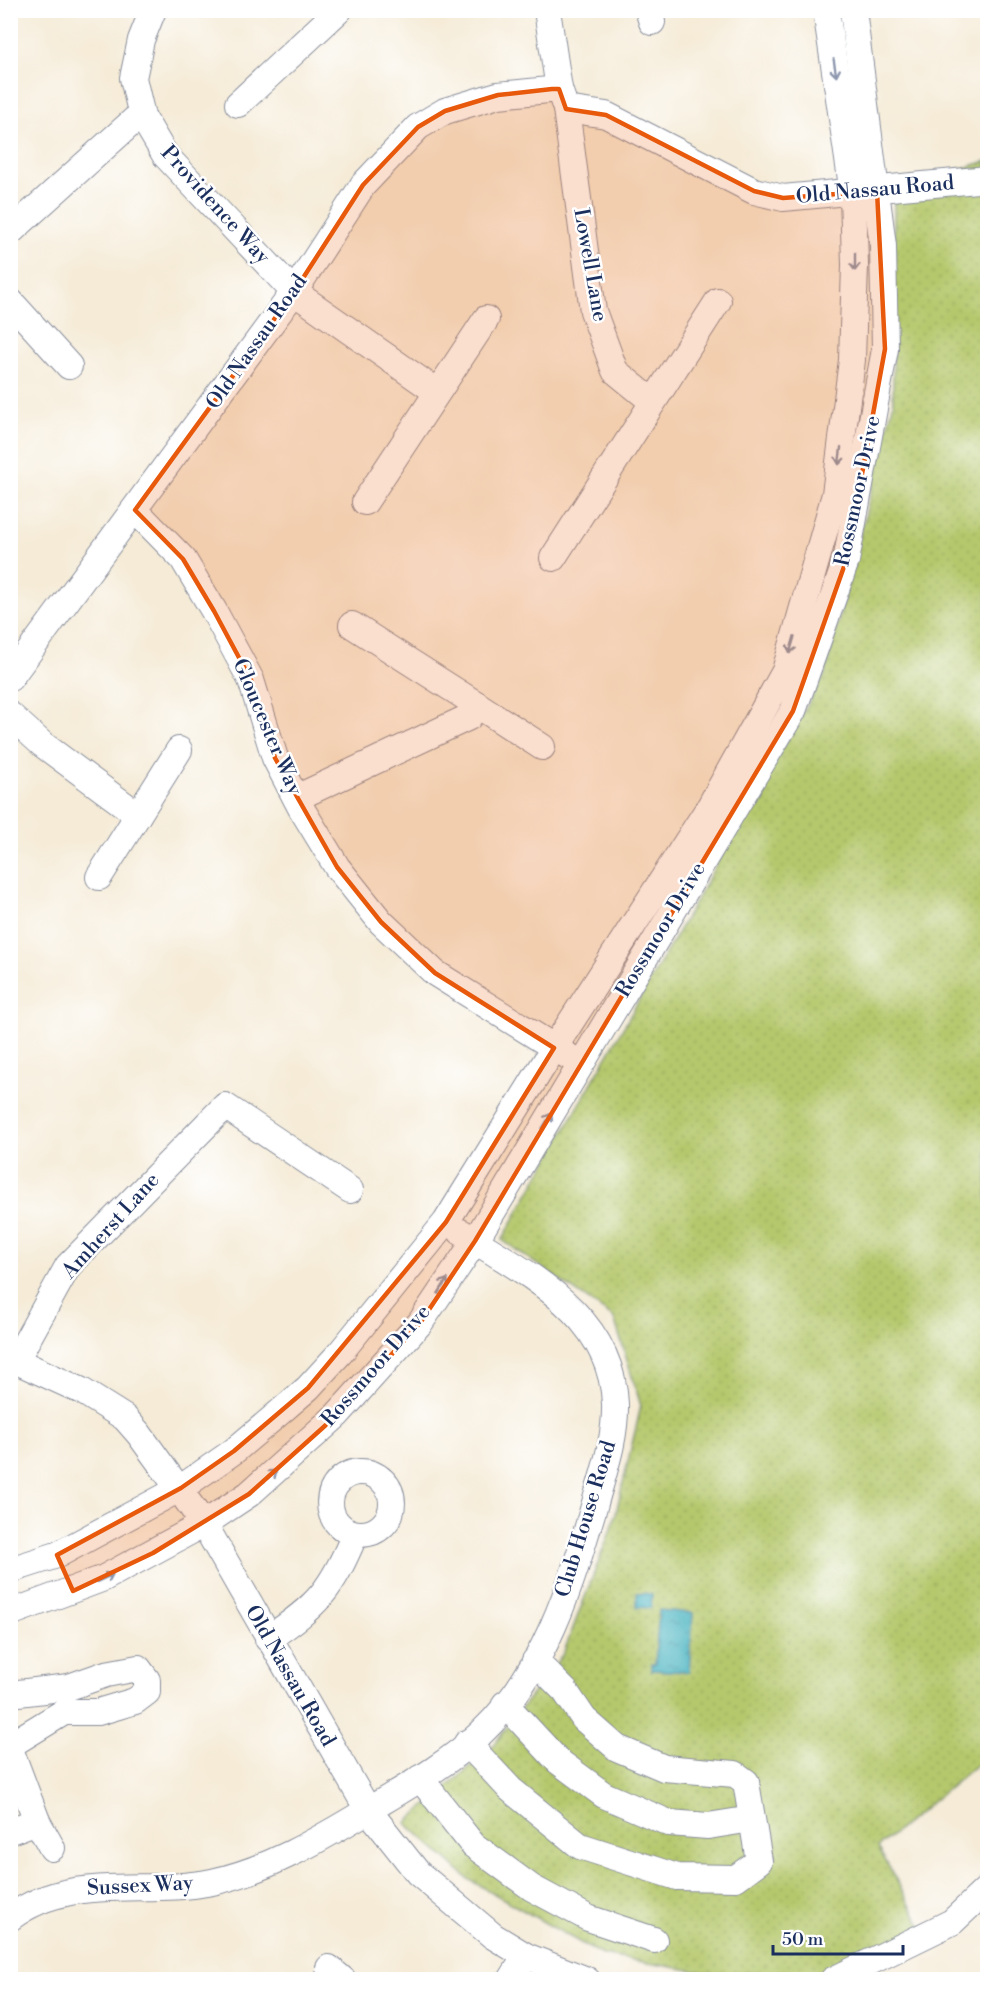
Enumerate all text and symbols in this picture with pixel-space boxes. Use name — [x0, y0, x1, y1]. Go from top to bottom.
one-way arrow — [829, 58, 840, 78]
street label: Providence Way — [155, 140, 276, 270]
street label: Old Nassau Road — [795, 170, 955, 210]
street label: Lowell Lane — [567, 206, 613, 324]
one-way arrow — [849, 251, 861, 271]
street label: Old Nassau Road — [201, 269, 313, 415]
street label: Rossmoor Drive — [829, 413, 887, 569]
one-way arrow — [834, 446, 845, 466]
one-way arrow — [786, 635, 797, 654]
street label: Gloucester Way — [227, 655, 308, 800]
street label: Rossmoor Drive — [610, 858, 712, 1002]
one-way arrow — [541, 1113, 553, 1130]
street label: Amherst Lane — [56, 1168, 165, 1285]
one-way arrow — [437, 1278, 449, 1295]
street label: Rossmoor Drive — [316, 1300, 436, 1432]
street label: Club House Road — [550, 1438, 622, 1600]
one-way arrow — [262, 1469, 277, 1483]
one-way arrow — [95, 1571, 113, 1583]
street label: Old Nassau Road — [239, 1601, 341, 1751]
street label: Sussex Way — [86, 1870, 195, 1902]
scale bar — [773, 1918, 904, 1956]
text: 50 m — [782, 1928, 824, 1951]

